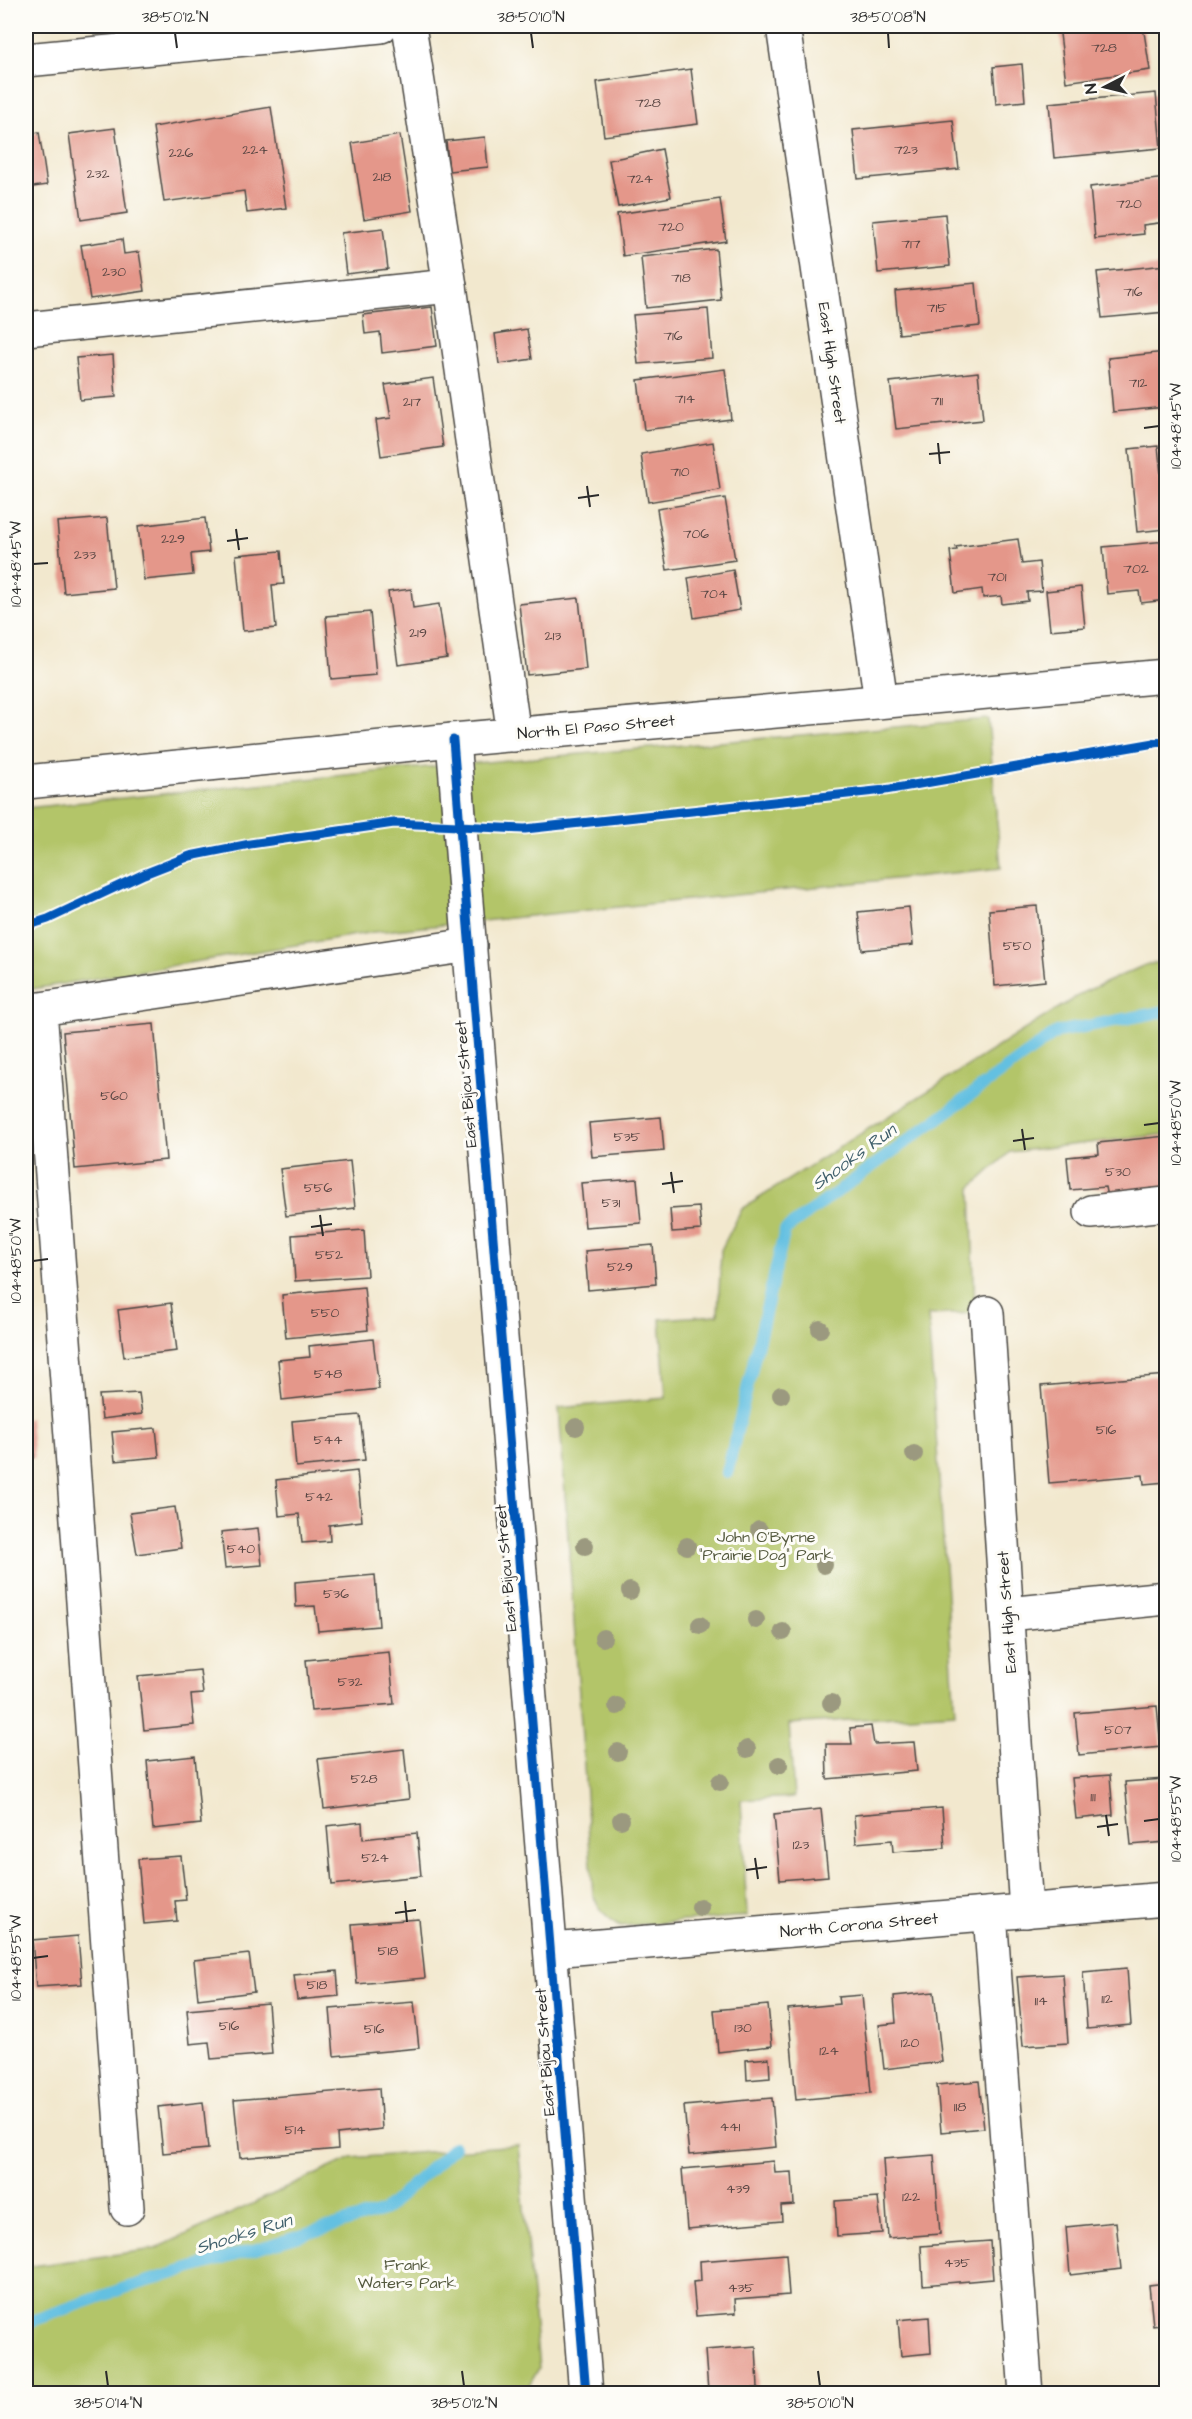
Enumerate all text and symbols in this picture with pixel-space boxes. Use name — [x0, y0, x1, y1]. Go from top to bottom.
text: 38°50'12"N — [142, 7, 208, 28]
text: 38°50'10"N — [497, 7, 565, 28]
text: 38°50'08"N — [850, 7, 926, 28]
house number: 728 — [1091, 38, 1117, 58]
north arrow — [1075, 57, 1135, 117]
text: N — [1080, 82, 1103, 95]
house number: 728 — [635, 93, 661, 113]
house number: 224 — [242, 140, 268, 160]
house number: 723 — [894, 140, 918, 160]
house number: 226 — [169, 143, 194, 163]
house number: 232 — [86, 164, 110, 184]
house number: 218 — [373, 167, 391, 187]
house number: 724 — [627, 169, 654, 189]
house number: 720 — [1116, 194, 1142, 214]
house number: 720 — [658, 217, 684, 237]
house number: 717 — [901, 234, 921, 254]
house number: 230 — [102, 262, 126, 282]
house number: 718 — [671, 268, 691, 288]
house number: 716 — [1123, 282, 1143, 302]
house number: 715 — [927, 298, 947, 318]
street label: East High Street — [812, 301, 851, 426]
house number: 716 — [663, 326, 683, 346]
house number: 712 — [1129, 373, 1147, 393]
text: 104°48'45"W — [1166, 383, 1187, 469]
house number: 714 — [675, 389, 695, 409]
house number: 711 — [931, 391, 943, 411]
house number: 217 — [403, 392, 422, 412]
house number: 710 — [670, 462, 690, 482]
text: 104°48'45"W — [6, 521, 27, 607]
house number: 706 — [683, 524, 709, 544]
house number: 229 — [161, 529, 185, 549]
house number: 233 — [74, 545, 96, 565]
house number: 702 — [1123, 559, 1149, 579]
house number: 701 — [987, 567, 1007, 587]
house number: 704 — [701, 584, 728, 604]
house number: 219 — [409, 623, 427, 643]
house number: 213 — [545, 626, 561, 646]
street label: North El Paso Street — [516, 709, 676, 745]
house number: 550 — [1003, 936, 1031, 956]
street label: East Bijou Street — [449, 1019, 483, 1149]
text: 104°48'50"W — [1166, 1081, 1187, 1166]
house number: 560 — [100, 1086, 128, 1106]
water label: Shooks Run — [807, 1117, 903, 1196]
house number: 535 — [614, 1127, 641, 1147]
house number: 530 — [1105, 1162, 1131, 1182]
house number: 556 — [304, 1178, 333, 1198]
house number: 531 — [602, 1193, 621, 1213]
text: 104°48'50"W — [6, 1219, 27, 1304]
house number: 552 — [315, 1245, 343, 1265]
house number: 529 — [607, 1257, 633, 1277]
house number: 550 — [311, 1303, 339, 1323]
house number: 548 — [314, 1364, 342, 1384]
house number: 516 — [1096, 1420, 1116, 1440]
house number: 544 — [314, 1430, 343, 1450]
house number: 542 — [305, 1487, 333, 1507]
street label: East Bijou Street — [489, 1503, 523, 1633]
park label: John O'Byrne "Prairie Dog" Park — [699, 1526, 833, 1567]
house number: 540 — [227, 1539, 255, 1559]
street label: East High Street — [992, 1550, 1023, 1674]
house number: 536 — [323, 1584, 349, 1604]
house number: 532 — [337, 1672, 363, 1692]
house number: 507 — [1104, 1720, 1132, 1740]
house number: 528 — [350, 1769, 378, 1789]
text: 104°48'55"W — [1166, 1776, 1187, 1862]
house number: 111 — [1090, 1787, 1096, 1807]
house number: 123 — [793, 1835, 809, 1855]
house number: 524 — [361, 1848, 389, 1868]
street label: North Corona Street — [779, 1907, 940, 1943]
text: 104°48'55"W — [6, 1915, 27, 2001]
house number: 518 — [378, 1941, 398, 1961]
house number: 518 — [307, 1975, 327, 1995]
street label: East Bijou Street — [530, 1987, 560, 2117]
house number: 112 — [1101, 1989, 1113, 2009]
house number: 114 — [1034, 1991, 1048, 2011]
house number: 516 — [219, 2016, 239, 2036]
house number: 130 — [734, 2018, 752, 2038]
house number: 516 — [364, 2019, 384, 2039]
house number: 120 — [901, 2033, 919, 2053]
house number: 124 — [819, 2041, 839, 2061]
house number: 118 — [954, 2097, 966, 2117]
house number: 441 — [720, 2117, 741, 2137]
house number: 514 — [284, 2120, 306, 2140]
house number: 439 — [726, 2179, 750, 2199]
house number: 122 — [902, 2187, 920, 2207]
water label: Shooks Run — [193, 2207, 297, 2260]
house number: 435 — [944, 2253, 970, 2273]
park label: Frank Waters Park — [358, 2254, 456, 2294]
house number: 435 — [728, 2278, 754, 2298]
text: 38°50'14"N — [74, 2393, 142, 2414]
text: 38°50'12"N — [431, 2393, 497, 2414]
text: 38°50'10"N — [786, 2393, 854, 2414]

